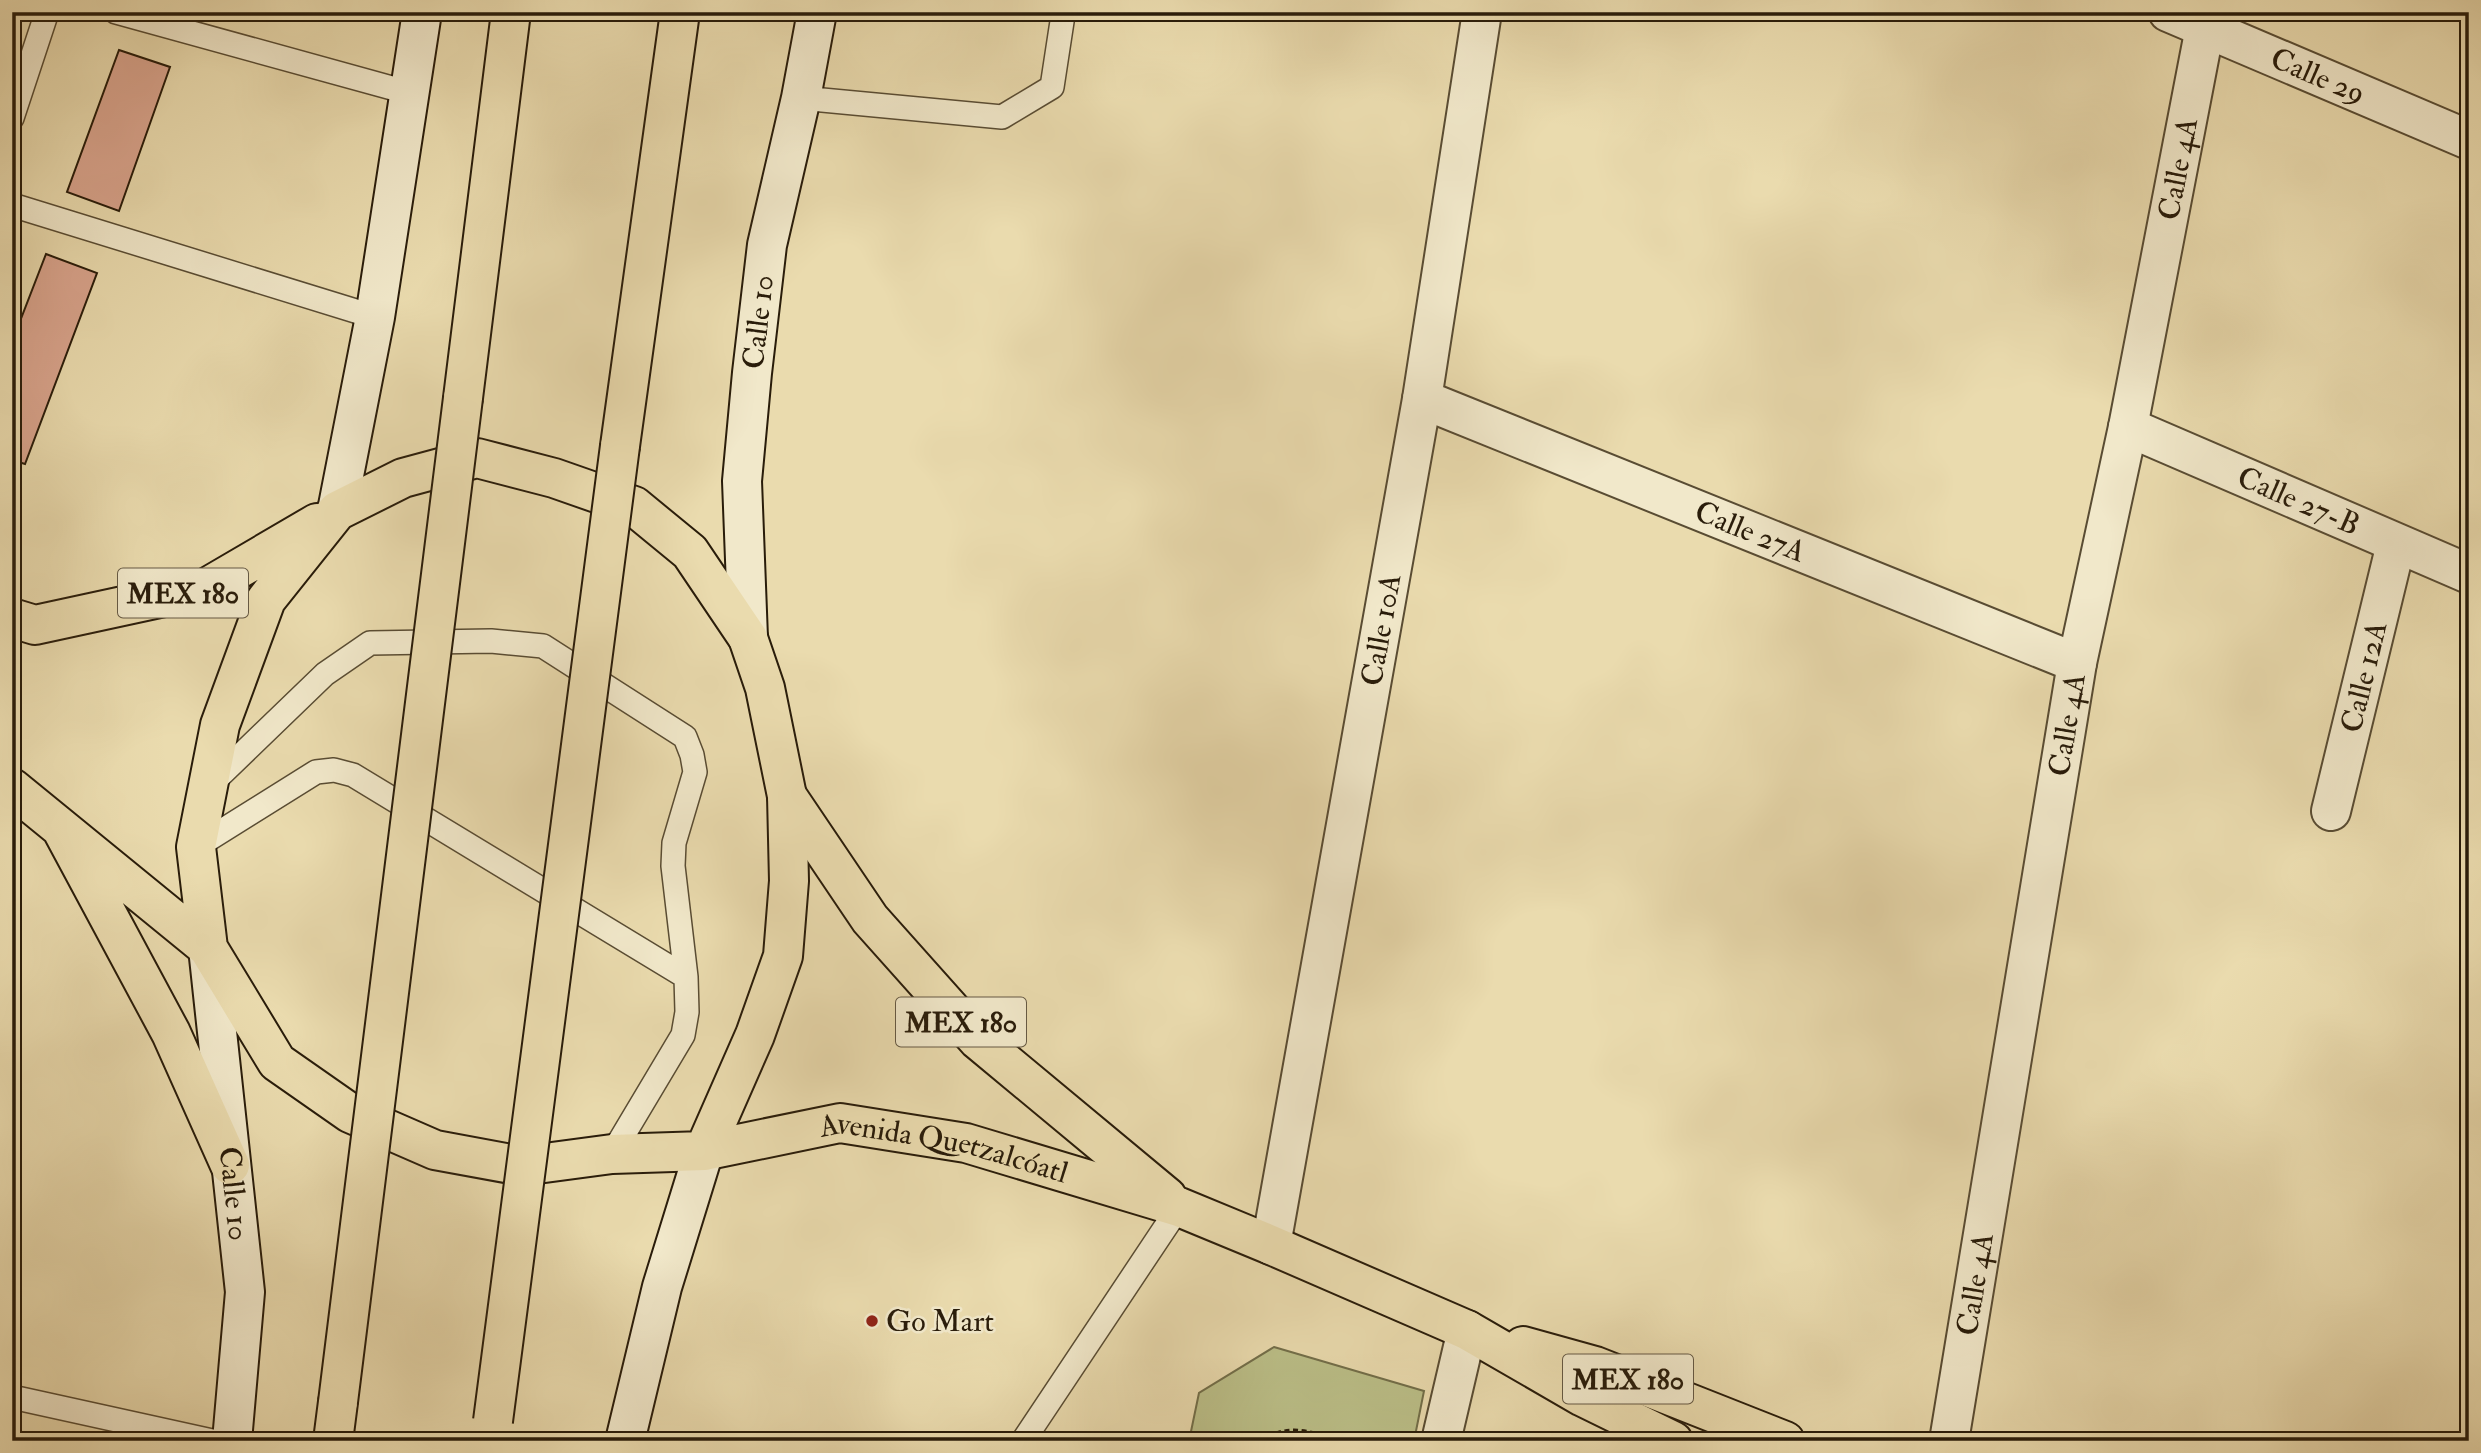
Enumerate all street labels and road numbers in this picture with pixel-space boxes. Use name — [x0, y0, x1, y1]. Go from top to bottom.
street label: Calle 29 — [2265, 40, 2371, 113]
street label: Calle 4A — [2150, 114, 2206, 223]
street label: Calle 10 — [735, 273, 782, 371]
street label: Calle 27-B — [2232, 458, 2365, 544]
street label: Calle 27A — [1689, 493, 1811, 571]
road number: MEX 180 — [118, 568, 248, 618]
street label: Calle 10A — [1353, 571, 1409, 689]
street label: Calle 12A — [2333, 618, 2396, 736]
street label: Calle 4A — [2041, 671, 2094, 779]
road number: MEX 180 — [896, 998, 1026, 1046]
street label: Avenida Quetzalcóatl — [815, 1105, 1073, 1192]
street label: Calle 10 — [210, 1145, 257, 1242]
street label: Calle 4A — [1949, 1230, 2002, 1338]
road number: MEX 180 — [1563, 1354, 1693, 1404]

